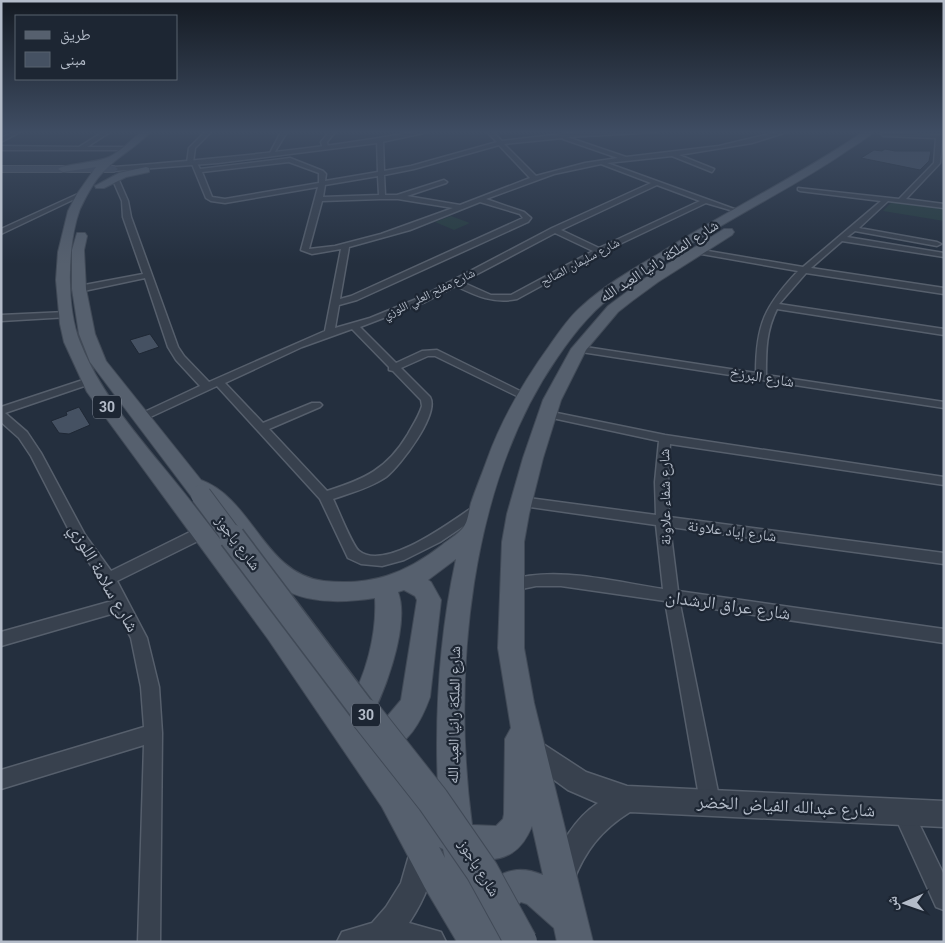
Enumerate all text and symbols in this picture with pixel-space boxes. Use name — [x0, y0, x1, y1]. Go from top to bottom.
legend — [15, 15, 178, 80]
text: طريق — [60, 26, 91, 45]
text: مبنى — [60, 51, 86, 70]
street label: شارع الملكة رانيا العبد الله — [596, 216, 722, 307]
street label: شارع سليمان الصالح — [538, 235, 622, 290]
street label: شارع مفلح العلي اللوزي — [381, 266, 479, 325]
street label: شارع البرزخ — [728, 363, 796, 392]
road number: 30 — [93, 396, 121, 418]
street label: شارع شفاء علاونة — [655, 448, 676, 545]
street label: شارع ياجوز — [210, 511, 264, 574]
street label: شارع إياد علاونة — [686, 517, 778, 546]
street label: شارع سلامة اللوزي — [61, 520, 144, 638]
street label: شارع عراق الرشدان — [664, 585, 792, 625]
street label: شارع الملكة رانيا العبد الله — [444, 646, 465, 784]
road number: 30 — [352, 704, 380, 726]
street label: شارع عبدالله الفياض الخضر — [695, 790, 876, 822]
street label: شارع ياجوز — [453, 835, 504, 900]
north arrow — [880, 878, 930, 928]
text: ش — [884, 896, 901, 911]

